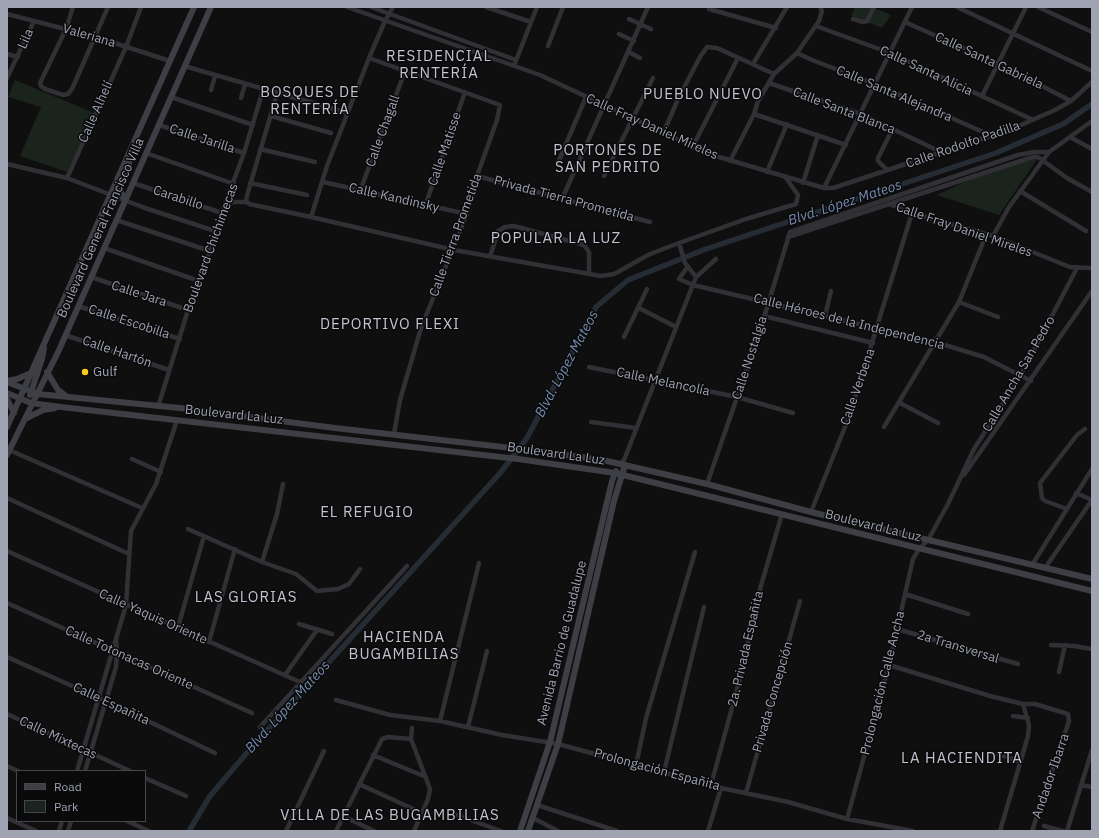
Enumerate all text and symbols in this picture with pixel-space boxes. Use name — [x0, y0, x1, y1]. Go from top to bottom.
street label: Valeriana — [61, 21, 117, 51]
street label: Lila — [15, 27, 37, 51]
street label: Calle Santa Gabriela — [932, 29, 1046, 93]
street label: Calle Santa Alicia — [877, 43, 975, 99]
district label: RESIDENCIAL RENTERÍA — [386, 48, 492, 83]
street label: Calle Santa Alejandra — [834, 63, 954, 125]
street label: Calle Alhelí — [76, 79, 116, 145]
district label: BOSQUES DE RENTERÍA — [260, 84, 360, 119]
street label: Calle Santa Blanca — [791, 84, 897, 138]
district label: PUEBLO NUEVO — [643, 86, 763, 104]
street label: Calle Fray Daniel Mireles — [583, 91, 721, 163]
street label: Calle Chagall — [363, 93, 403, 169]
street label: Calle Matisse — [425, 110, 465, 188]
street label: Calle Rodolfo Padilla — [904, 118, 1022, 172]
street label: Calle Jarilla — [167, 121, 237, 157]
street label: Boulevard General Francisco Villa — [54, 136, 148, 320]
district label: PORTONES DE SAN PEDRITO — [553, 142, 663, 177]
street label: Calle Tierra Prometida — [426, 171, 486, 299]
street label: Privada Tierra Prometida — [492, 173, 636, 225]
water label: Blvd. López Mateos — [786, 177, 904, 229]
street label: Calle Kandinsky — [347, 180, 441, 216]
street label: Boulevard Chichimecas — [180, 181, 242, 315]
street label: Carabillo — [151, 183, 205, 213]
street label: Calle Fray Daniel Mireles — [894, 199, 1034, 261]
district label: POPULAR LA LUZ — [491, 230, 621, 248]
street label: Calle Jara — [109, 278, 169, 310]
street label: Calle Héroes de la Independencia — [752, 291, 946, 353]
street label: Calle Escobilla — [86, 302, 172, 342]
water label: Blvd. López Mateos — [532, 308, 602, 420]
street label: Calle Ancha San Pedro — [979, 313, 1059, 435]
street label: Calle Nostalgia — [729, 314, 771, 402]
district label: DEPORTIVO FLEXI — [320, 316, 460, 334]
street label: Calle Hartón — [80, 333, 154, 371]
street label: Calle Verbena — [837, 346, 879, 428]
place label: Gulf — [93, 364, 117, 380]
street label: Calle Melancolía — [615, 364, 711, 400]
marker: Gulf — [80, 367, 90, 377]
street label: Boulevard La Luz — [184, 402, 284, 428]
street label: Boulevard La Luz — [506, 439, 606, 469]
district label: EL REFUGIO — [320, 504, 414, 522]
street label: Boulevard La Luz — [823, 507, 923, 545]
street label: Avenida Barrio de Guadalupe — [534, 559, 590, 727]
street label: Calle Yaquis Oriente — [96, 586, 210, 648]
district label: LAS GLORIAS — [195, 589, 297, 607]
street label: 2a. Privada Españita — [725, 589, 767, 709]
street label: Prolongación Calle Ancha — [858, 609, 908, 757]
street label: Calle Totonacas Oriente — [63, 623, 195, 693]
street label: 2a Transversal — [915, 627, 1001, 667]
district label: HACIENDA BUGAMBILIAS — [349, 629, 459, 664]
street label: Privada Concepción — [750, 640, 796, 754]
water label: Blvd. López Mateos — [242, 657, 334, 757]
street label: Calle Españita — [70, 679, 152, 729]
street label: Calle Mixtecas — [17, 713, 99, 763]
street label: Andador Ibarra — [1029, 731, 1073, 821]
street label: Prolongación Españita — [592, 746, 722, 794]
district label: LA HACIENDITA — [901, 750, 1023, 768]
legend — [16, 770, 146, 822]
text: Road — [54, 779, 82, 794]
text: Park — [54, 799, 78, 814]
district label: VILLA DE LAS BUGAMBILIAS — [280, 807, 500, 825]

